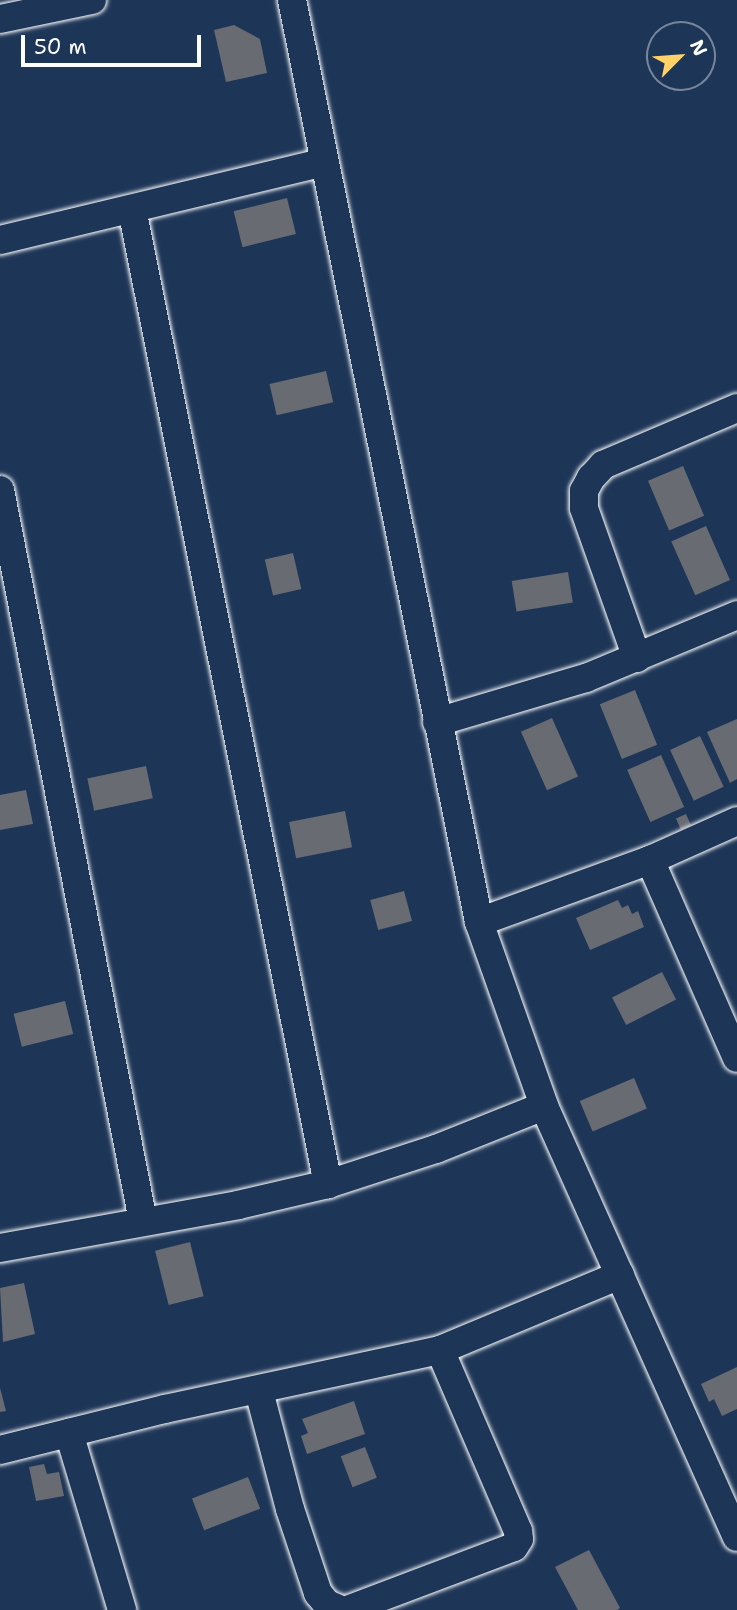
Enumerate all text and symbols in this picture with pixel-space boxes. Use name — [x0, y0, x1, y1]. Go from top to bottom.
scale bar — [24, 21, 205, 65]
north arrow — [646, 21, 716, 91]
text: 50 m — [34, 33, 87, 61]
text: N — [684, 36, 713, 60]

